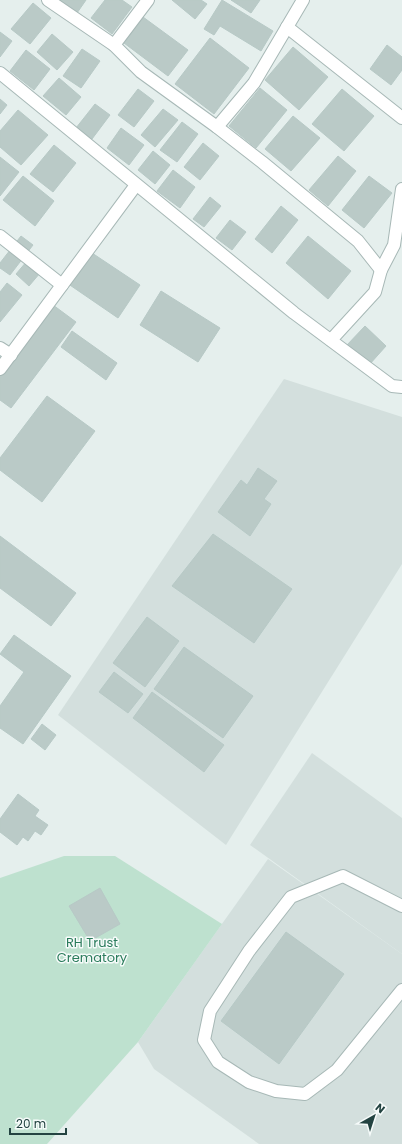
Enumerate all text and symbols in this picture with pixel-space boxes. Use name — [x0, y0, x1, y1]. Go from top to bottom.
park label: RH Trust Crematory — [57, 933, 128, 967]
north arrow — [354, 1096, 394, 1136]
text: N — [372, 1099, 389, 1117]
scale bar — [10, 1110, 66, 1136]
text: 20 m — [16, 1115, 46, 1132]

